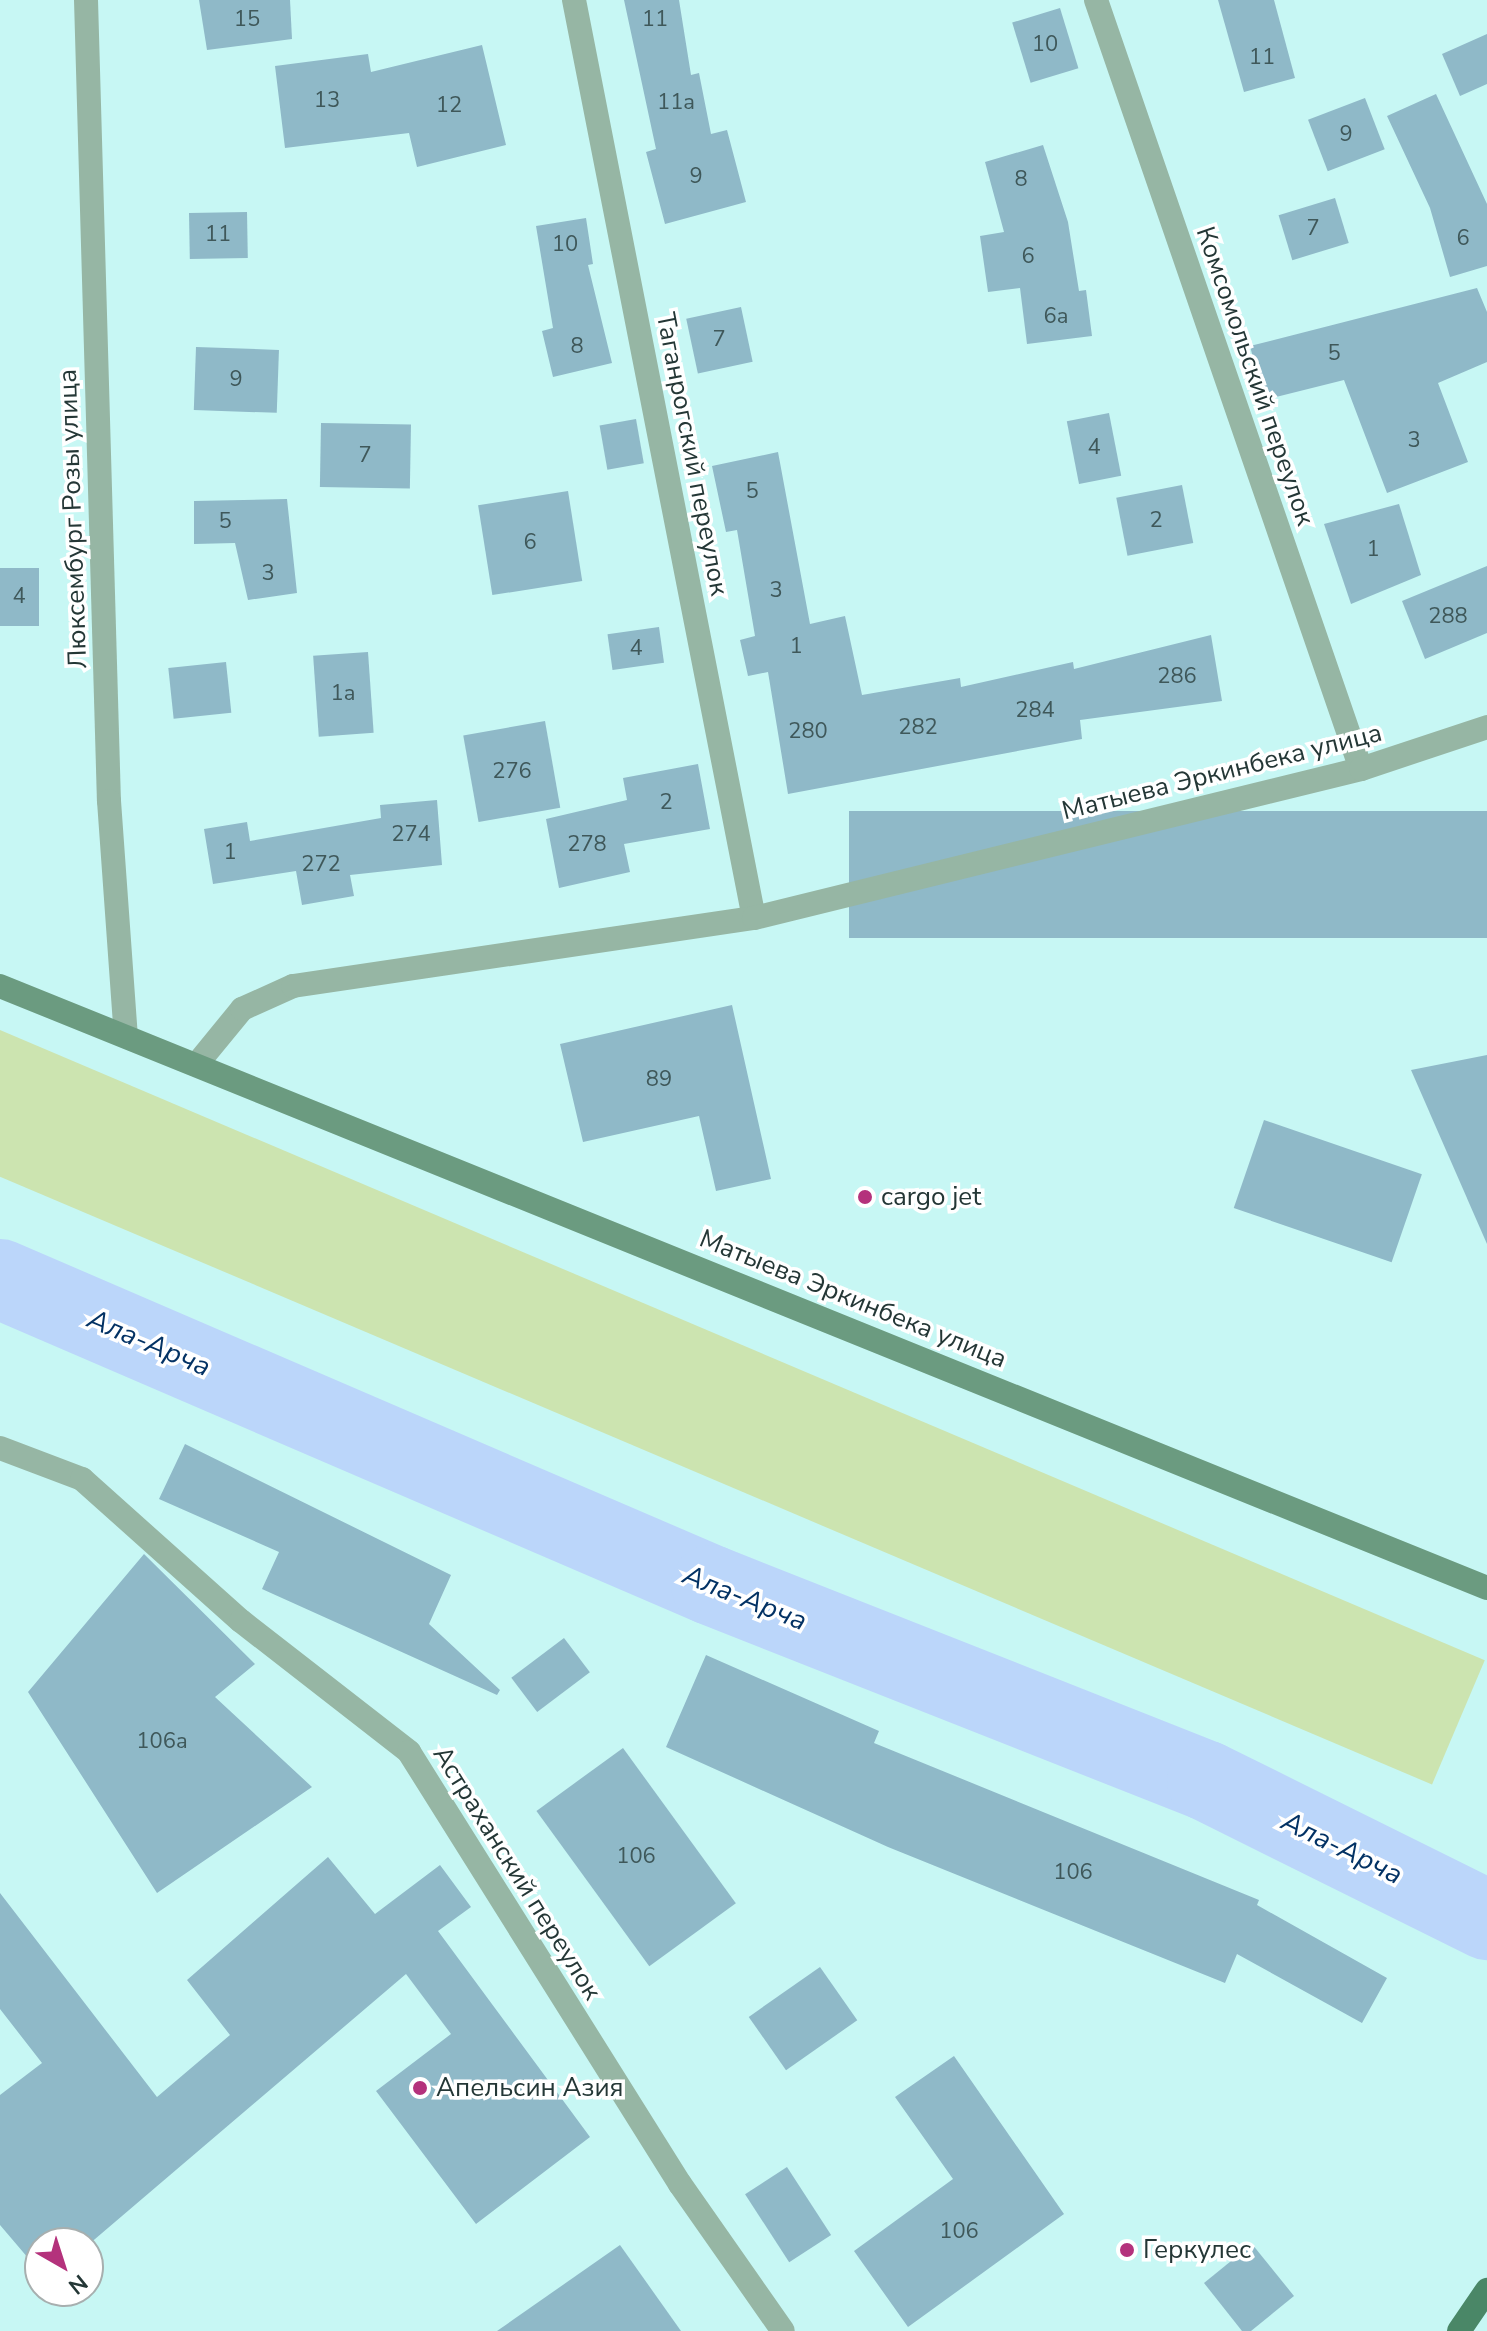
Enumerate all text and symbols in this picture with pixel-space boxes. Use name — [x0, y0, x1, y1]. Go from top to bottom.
house number: 15 — [234, 7, 260, 33]
house number: 11 — [642, 7, 668, 33]
house number: 10 — [1032, 32, 1058, 58]
house number: 11 — [1249, 45, 1275, 71]
house number: 13 — [314, 88, 340, 114]
house number: 11a — [657, 90, 695, 116]
house number: 12 — [436, 93, 462, 119]
house number: 9 — [1339, 122, 1353, 148]
house number: 9 — [689, 164, 703, 190]
house number: 8 — [1014, 167, 1028, 193]
house number: 7 — [1306, 216, 1320, 242]
house number: 11 — [205, 222, 231, 248]
street label: Комсомольский переулок — [1189, 223, 1321, 529]
house number: 6 — [1456, 226, 1470, 252]
house number: 10 — [552, 232, 578, 258]
house number: 6 — [1021, 244, 1035, 270]
house number: 6a — [1044, 304, 1068, 330]
street label: Таганрогский переулок — [649, 310, 735, 598]
house number: 7 — [712, 327, 726, 353]
house number: 8 — [570, 334, 584, 360]
house number: 5 — [1327, 341, 1341, 367]
house number: 9 — [229, 367, 243, 393]
street label: Люксембург Розы улица — [52, 369, 94, 669]
house number: 3 — [1407, 428, 1421, 454]
house number: 4 — [1087, 435, 1101, 461]
house number: 7 — [358, 443, 372, 469]
house number: 5 — [745, 479, 759, 505]
house number: 2 — [1149, 508, 1163, 534]
house number: 5 — [218, 509, 232, 535]
house number: 6 — [523, 530, 537, 556]
house number: 1 — [1366, 537, 1380, 563]
house number: 3 — [261, 561, 275, 587]
house number: 3 — [769, 578, 783, 604]
house number: 4 — [12, 584, 26, 610]
house number: 288 — [1428, 604, 1468, 630]
house number: 1 — [789, 634, 803, 660]
house number: 4 — [629, 636, 643, 662]
house number: 286 — [1157, 664, 1197, 690]
house number: 1a — [331, 681, 355, 707]
house number: 284 — [1015, 698, 1055, 724]
house number: 282 — [898, 715, 938, 741]
street label: Матыева Эркинбека улица — [1059, 717, 1385, 827]
house number: 280 — [788, 719, 828, 745]
house number: 276 — [492, 759, 532, 785]
house number: 2 — [659, 790, 673, 816]
house number: 274 — [391, 822, 431, 848]
house number: 278 — [567, 832, 607, 858]
house number: 1 — [223, 840, 237, 866]
house number: 272 — [301, 852, 341, 878]
house number: 89 — [646, 1067, 672, 1093]
place label: cargo jet — [881, 1181, 981, 1213]
marker: cargo jet — [856, 1188, 874, 1206]
street label: Матыева Эркинбека улица — [695, 1223, 1011, 1375]
water label: Ала-Арча — [82, 1302, 216, 1384]
water label: Ала-Арча — [678, 1558, 812, 1638]
house number: 106a — [136, 1729, 188, 1755]
street label: Астраханский переулок — [426, 1740, 608, 2006]
water label: Ала-Арча — [1276, 1804, 1408, 1892]
house number: 106 — [616, 1844, 656, 1870]
house number: 106 — [1053, 1860, 1093, 1886]
place label: Апельсин Азия — [436, 2072, 624, 2104]
marker: Апельсин Азия — [411, 2079, 429, 2097]
house number: 106 — [939, 2219, 979, 2245]
north arrow — [24, 2227, 104, 2307]
place label: Геркулес — [1143, 2234, 1251, 2266]
marker: Геркулес — [1118, 2241, 1136, 2259]
text: N — [62, 2267, 94, 2301]

